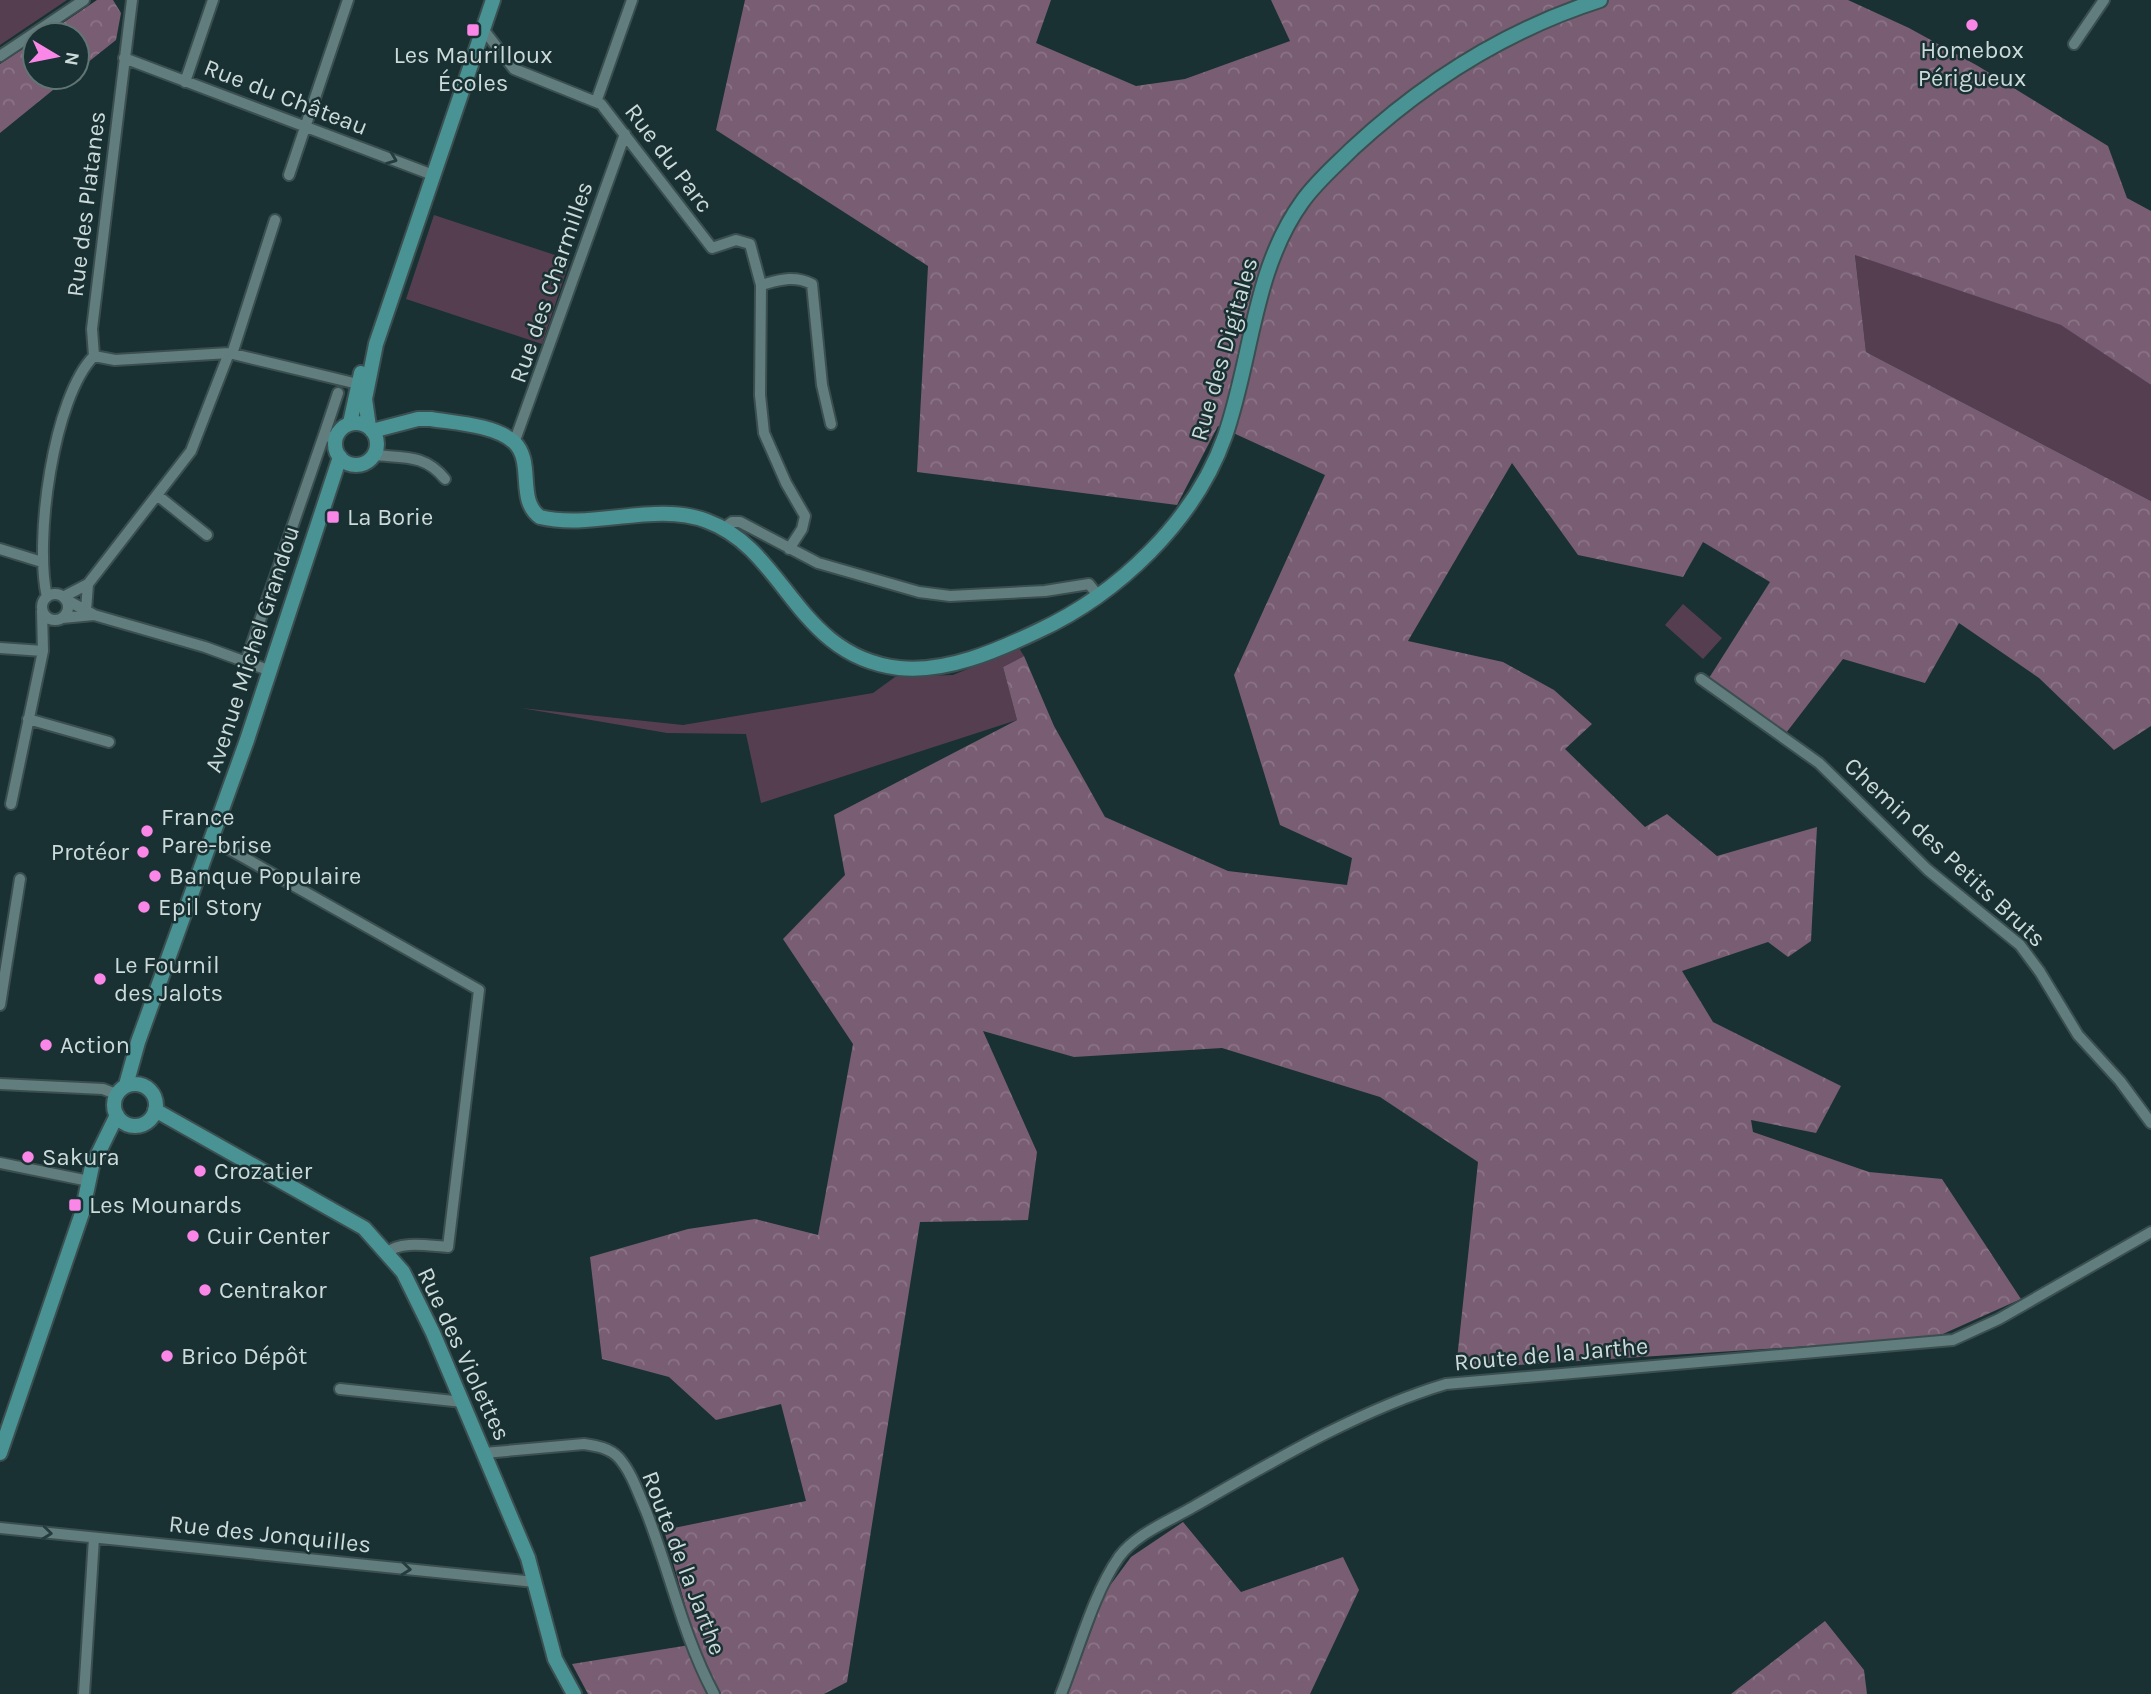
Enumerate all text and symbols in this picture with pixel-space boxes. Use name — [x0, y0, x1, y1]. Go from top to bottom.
marker: Homebox Périgueux — [1964, 17, 1980, 33]
north arrow — [21, 21, 91, 91]
marker: Les Maurilloux Écoles — [465, 22, 481, 38]
place label: Homebox Périgueux — [1918, 36, 2026, 92]
place label: Les Maurilloux Écoles — [393, 41, 553, 97]
text: N — [60, 50, 84, 67]
street label: Rue du Château — [200, 53, 372, 141]
street label: Rue du Parc — [619, 98, 719, 218]
street label: Rue des Platanes — [61, 109, 111, 299]
one-way arrow — [386, 151, 398, 165]
street label: Rue des Charmilles — [503, 178, 599, 386]
street label: Rue des Digitales — [1184, 254, 1264, 444]
place label: La Borie — [347, 503, 433, 531]
marker: La Borie — [325, 509, 341, 525]
street label: Avenue Michel Grandou — [199, 522, 305, 776]
street label: Chemin des Petits Bruts — [1839, 751, 2051, 953]
place label: France Pare-brise — [161, 803, 272, 859]
marker: France Pare-brise — [139, 823, 155, 839]
place label: Protéor — [51, 838, 129, 866]
marker: Protéor — [135, 844, 151, 860]
place label: Banque Populaire — [169, 862, 361, 890]
marker: Banque Populaire — [147, 868, 163, 884]
place label: Epil Story — [158, 893, 262, 921]
marker: Epil Story — [136, 899, 152, 915]
place label: Le Fournil des Jalots — [114, 951, 223, 1007]
marker: Le Fournil des Jalots — [92, 971, 108, 987]
place label: Action — [60, 1031, 130, 1059]
marker: Action — [38, 1037, 54, 1053]
place label: Sakura — [42, 1143, 120, 1171]
marker: Sakura — [20, 1149, 36, 1165]
place label: Crozatier — [214, 1157, 313, 1185]
marker: Crozatier — [192, 1163, 208, 1179]
place label: Les Mounards — [89, 1191, 242, 1219]
marker: Les Mounards — [67, 1197, 83, 1213]
place label: Cuir Center — [207, 1222, 330, 1250]
marker: Cuir Center — [185, 1228, 201, 1244]
street label: Rue des Violettes — [412, 1263, 516, 1445]
place label: Centrakor — [219, 1276, 327, 1304]
marker: Centrakor — [197, 1282, 213, 1298]
street label: Route de la Jarthe — [1453, 1332, 1649, 1376]
place label: Brico Dépôt — [181, 1342, 307, 1370]
marker: Brico Dépôt — [159, 1348, 175, 1364]
street label: Route de la Jarthe — [636, 1467, 732, 1659]
street label: Rue des Jonquilles — [167, 1509, 373, 1559]
one-way arrow — [42, 1525, 53, 1540]
one-way arrow — [401, 1561, 412, 1576]

